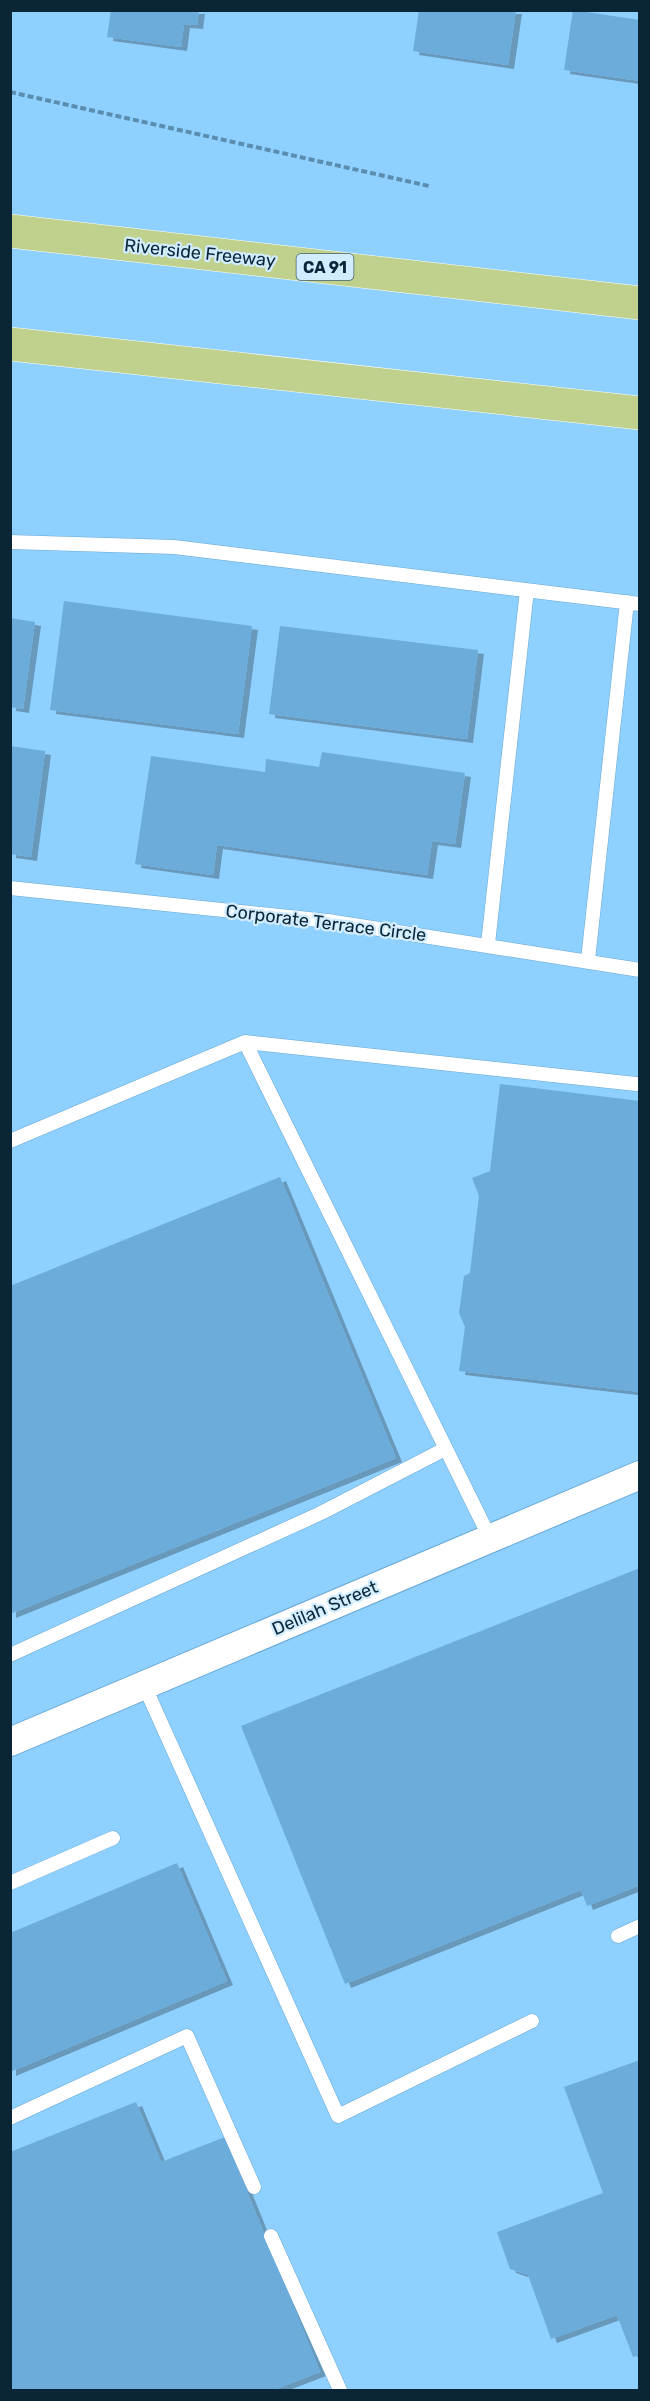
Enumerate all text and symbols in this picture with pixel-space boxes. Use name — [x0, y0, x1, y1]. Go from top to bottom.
street label: Riverside Freeway — [123, 234, 277, 272]
road number: CA 91 — [296, 254, 354, 280]
street label: Corporate Terrace Circle — [224, 900, 428, 946]
street label: Delilah Street — [269, 1576, 381, 1640]

